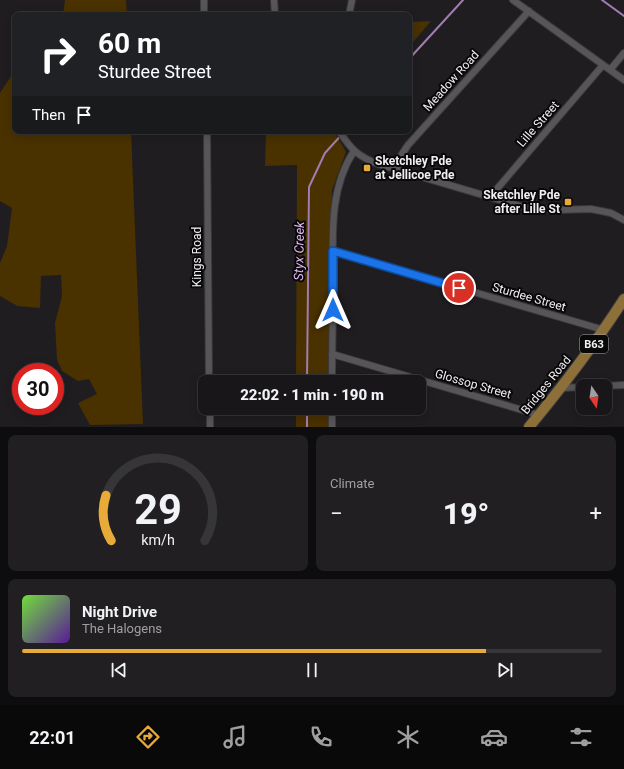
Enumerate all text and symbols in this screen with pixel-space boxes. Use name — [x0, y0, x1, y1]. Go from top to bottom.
text: 60 m — [98, 27, 161, 60]
icon: right — [32, 28, 84, 80]
street label: Meadow Road — [420, 48, 482, 114]
text: Sturdee Street — [98, 61, 212, 82]
street label: Lille Street — [514, 98, 562, 150]
icon: arrive — [73, 104, 95, 126]
text: Then — [32, 106, 65, 124]
place label: Sketchley Pde at Jellicoe Pde — [375, 154, 455, 182]
marker: Sketchley Pde at Jellicoe Pde — [362, 163, 372, 173]
place label: Sketchley Pde after Lille St — [483, 188, 561, 216]
marker: Sketchley Pde after Lille St — [563, 197, 573, 207]
water label: Styx Creek — [291, 221, 307, 281]
street label: Kings Road — [190, 227, 204, 287]
pin — [442, 271, 476, 305]
icon: arrive — [448, 277, 470, 299]
street label: Sturdee Street — [491, 280, 567, 314]
position arrow — [312, 289, 354, 331]
road number: B63 — [580, 335, 608, 353]
street label: Bridges Road — [518, 353, 574, 417]
speed limit sign: 30 — [12, 363, 64, 415]
street label: Glossop Street — [433, 366, 513, 402]
north arrow — [576, 379, 612, 415]
map controls — [576, 379, 612, 415]
text: 22:02 · 1 min · 190 m — [240, 386, 384, 404]
text: Climate — [330, 476, 374, 491]
text: 29 — [134, 485, 182, 534]
text: 19° — [443, 496, 489, 531]
text: − — [330, 501, 343, 526]
text: + — [590, 501, 602, 526]
text: km/h — [141, 532, 175, 548]
text: Night Drive — [82, 603, 157, 621]
text: The Halogens — [82, 621, 162, 636]
icon: previous — [108, 659, 130, 681]
icon: pause — [301, 659, 323, 681]
icon: next — [494, 659, 516, 681]
icon: directions — [134, 723, 162, 751]
icon: music — [221, 723, 249, 751]
icon: phone — [307, 723, 335, 751]
icon: climate — [394, 723, 422, 751]
icon: car — [480, 723, 508, 751]
icon: filters — [567, 723, 595, 751]
text: 22:01 — [29, 727, 76, 748]

